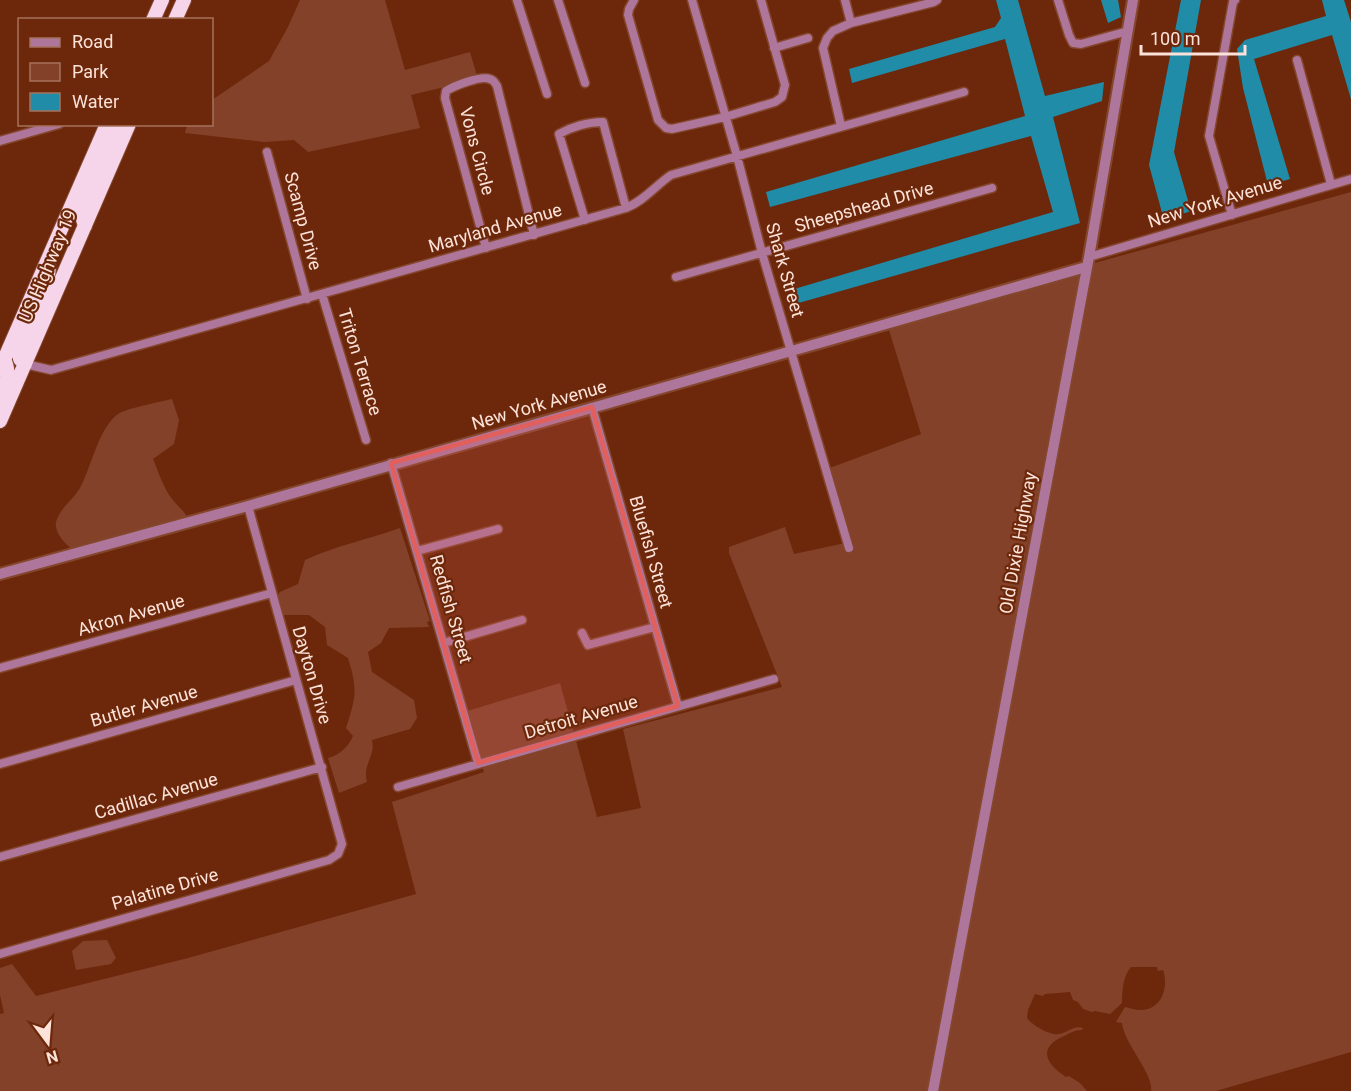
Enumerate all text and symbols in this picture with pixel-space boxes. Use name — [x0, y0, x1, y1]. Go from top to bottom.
legend — [18, 18, 213, 126]
scale bar — [1141, 18, 1244, 56]
text: 100 m — [1150, 28, 1201, 49]
text: Road — [72, 31, 113, 52]
text: Park — [72, 61, 109, 82]
text: Water — [72, 91, 119, 112]
street label: Vons Circle — [456, 104, 499, 197]
street label: Scamp Drive — [280, 170, 327, 272]
street label: New York Avenue — [1145, 171, 1285, 232]
street label: Sheepshead Drive — [792, 177, 936, 236]
street label: Maryland Avenue — [426, 198, 564, 257]
street label: US Highway 19 — [14, 206, 81, 325]
street label: Shark Street — [762, 220, 809, 320]
street label: Triton Terrace — [334, 306, 387, 418]
street label: New York Avenue — [469, 375, 609, 434]
street label: Old Dixie Highway — [995, 470, 1040, 616]
street label: Bluefish Street — [625, 493, 678, 611]
street label: Redfish Street — [426, 552, 477, 666]
street label: Akron Avenue — [75, 589, 187, 640]
street label: Dayton Drive — [288, 624, 336, 726]
street label: Butler Avenue — [88, 680, 200, 731]
street label: Detroit Avenue — [522, 690, 640, 743]
street label: Cadillac Avenue — [92, 768, 220, 823]
street label: Palatine Drive — [109, 863, 221, 914]
north arrow — [18, 1013, 78, 1073]
text: N — [44, 1046, 60, 1068]

